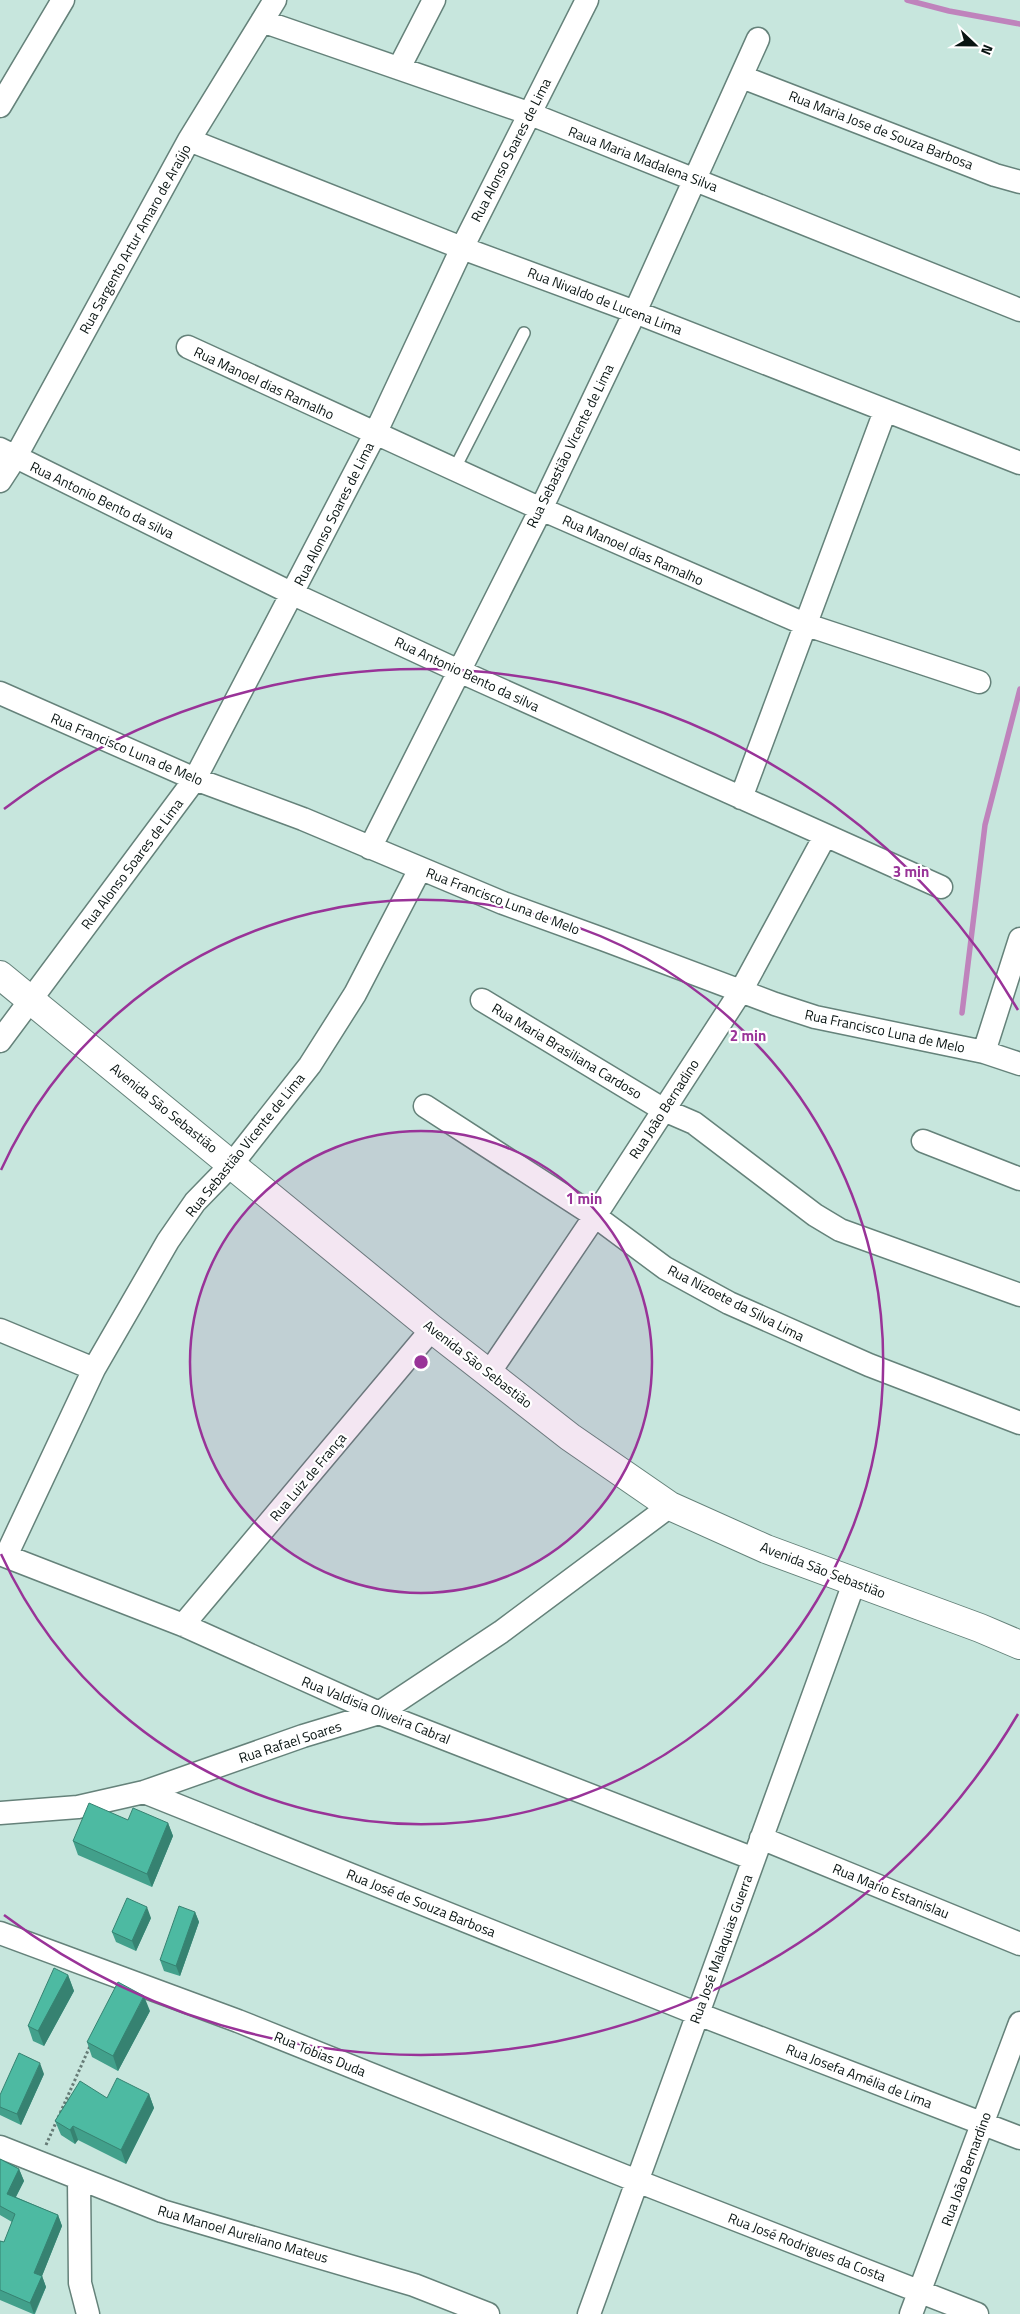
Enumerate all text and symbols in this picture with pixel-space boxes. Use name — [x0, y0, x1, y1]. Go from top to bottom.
north arrow — [950, 20, 1000, 70]
text: N — [976, 42, 999, 58]
street label: Rua Alonso Soares de Lima — [465, 74, 556, 225]
street label: Rua Maria Jose de Souza Barbosa — [786, 85, 976, 174]
street label: Raua Maria Madalena Silva — [565, 120, 721, 197]
street label: Rua Sargento Artur Amaro de Araújo — [74, 140, 196, 337]
street label: Rua Nivaldo de Lucena Lima — [525, 261, 686, 340]
street label: Rua Manoel dias Ramalho — [191, 341, 338, 424]
street label: Rua Sebastião Vicente de Lima — [521, 360, 618, 531]
street label: Rua Alonso Soares de Lima — [288, 438, 379, 589]
street label: Rua Antonio Bento da silva — [27, 456, 178, 544]
street label: Rua Manoel dias Ramalho — [559, 509, 707, 590]
street label: Rua Antonio Bento da silva — [391, 631, 543, 716]
street label: Rua Francisco Luna de Melo — [48, 707, 206, 790]
street label: Rua Alonso Soares de Lima — [75, 794, 188, 934]
text: 3 min — [893, 860, 929, 883]
street label: Rua Francisco Luna de Melo — [423, 861, 583, 940]
street label: Rua Maria Brasiliana Cardoso — [488, 997, 646, 1104]
street label: Rua Francisco Luna de Melo — [803, 1003, 967, 1058]
text: 2 min — [730, 1024, 766, 1047]
street label: Rua João Bernadino — [623, 1055, 704, 1163]
street label: Avenida São Sebastião — [106, 1058, 223, 1158]
street label: Rua Sebastião Vicente de Lima — [180, 1068, 309, 1221]
text: 1 min — [566, 1187, 602, 1210]
street label: Rua Nizoete da Silva Lima — [664, 1259, 808, 1346]
street label: Avenida São Sebastião — [419, 1314, 537, 1413]
centre of rings — [412, 1353, 430, 1371]
street label: Rua Luiz de França — [264, 1428, 351, 1525]
street label: Avenida São Sebastião — [757, 1536, 889, 1603]
street label: Rua Valdisia Oliveira Cabral — [299, 1670, 454, 1749]
street label: Rua Rafael Soares — [236, 1715, 344, 1768]
street label: Rua Mario Estanislau — [830, 1858, 953, 1924]
street label: Rua José de Souza Barbosa — [343, 1863, 499, 1942]
street label: Rua José Malaquias Guerra — [684, 1871, 757, 2026]
street label: Rua Tobias Duda — [271, 2026, 369, 2082]
street label: Rua Josefa Amélia de Lima — [783, 2038, 935, 2113]
street label: Rua João Bernardino — [935, 2109, 996, 2229]
street label: Rua Manoel Aureliano Mateus — [155, 2199, 331, 2268]
street label: Rua José Rodrigues da Costa — [725, 2207, 889, 2286]

